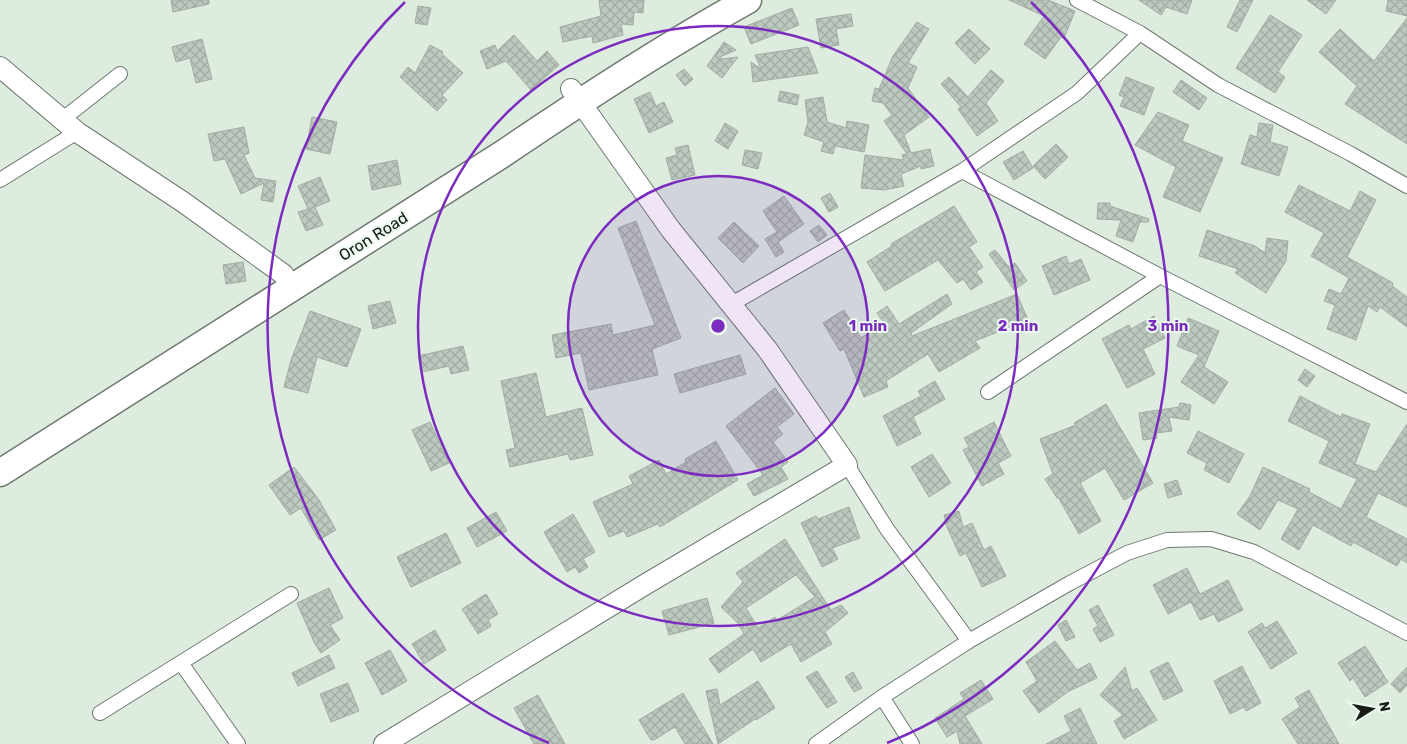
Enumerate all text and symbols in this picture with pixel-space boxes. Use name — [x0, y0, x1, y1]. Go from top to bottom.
street label: Oron Road — [335, 208, 411, 265]
centre of rings — [709, 317, 727, 335]
text: 1 min — [849, 317, 887, 335]
text: 2 min — [998, 317, 1038, 335]
text: 3 min — [1148, 317, 1188, 335]
north arrow — [1347, 684, 1397, 734]
text: N — [1375, 700, 1394, 713]

